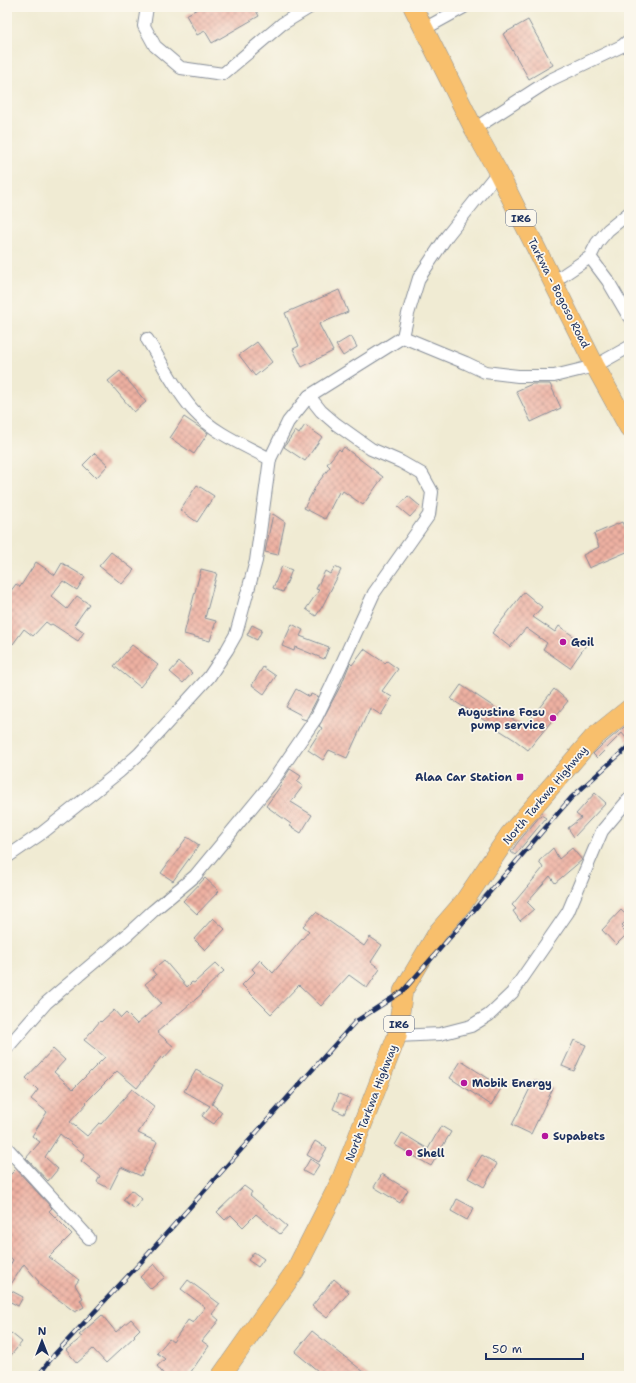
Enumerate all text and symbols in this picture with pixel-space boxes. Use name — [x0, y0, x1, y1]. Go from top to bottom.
road number: IR6 — [506, 210, 536, 226]
street label: Tarkwa - Bogoso Road — [524, 236, 593, 351]
place label: Goil — [571, 635, 594, 650]
marker: Goil — [558, 637, 568, 647]
place label: Augustine Fosu pump service — [458, 705, 545, 733]
marker: Augustine Fosu pump service — [548, 713, 558, 723]
street label: North Tarkwa Highway — [500, 743, 591, 848]
place label: Alaa Car Station — [415, 770, 513, 785]
marker: Alaa Car Station — [515, 772, 525, 782]
road number: IR6 — [384, 1016, 414, 1032]
street label: North Tarkwa Highway — [342, 1042, 401, 1164]
place label: Mobik Energy — [472, 1076, 552, 1091]
marker: Mobik Energy — [459, 1078, 469, 1088]
place label: Supabets — [553, 1129, 605, 1144]
marker: Supabets — [540, 1131, 550, 1141]
place label: Shell — [417, 1146, 445, 1161]
marker: Shell — [404, 1148, 414, 1158]
north arrow — [22, 1321, 62, 1361]
text: N — [38, 1324, 47, 1339]
scale bar — [486, 1335, 583, 1361]
text: 50 m — [492, 1341, 522, 1357]

